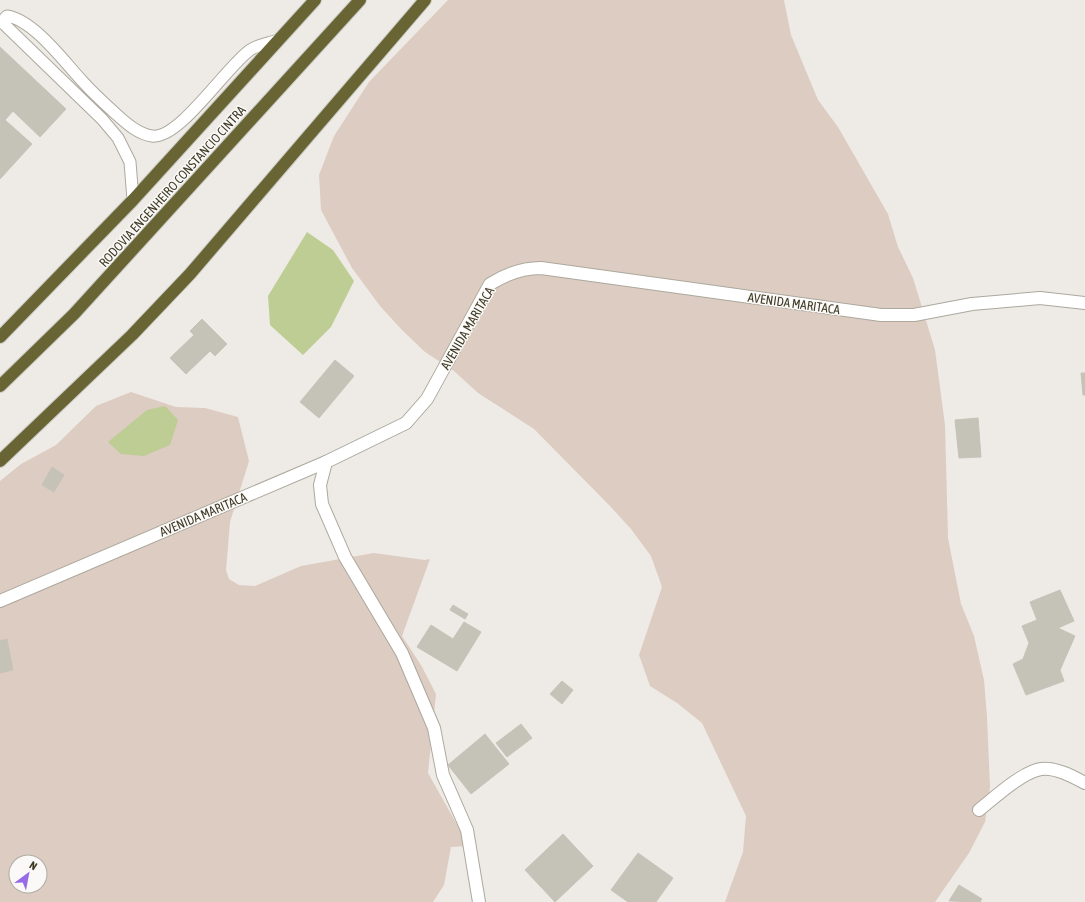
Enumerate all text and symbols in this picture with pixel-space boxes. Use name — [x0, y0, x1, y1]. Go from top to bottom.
street label: RODOVIA ENGENHEIRO CONSTANCIO CINTRA — [96, 102, 249, 270]
street label: AVENIDA MARITACA — [438, 284, 498, 372]
street label: AVENIDA MARITACA — [747, 290, 842, 317]
street label: AVENIDA MARITACA — [157, 489, 250, 540]
north arrow — [8, 854, 48, 894]
text: N — [27, 859, 39, 872]

